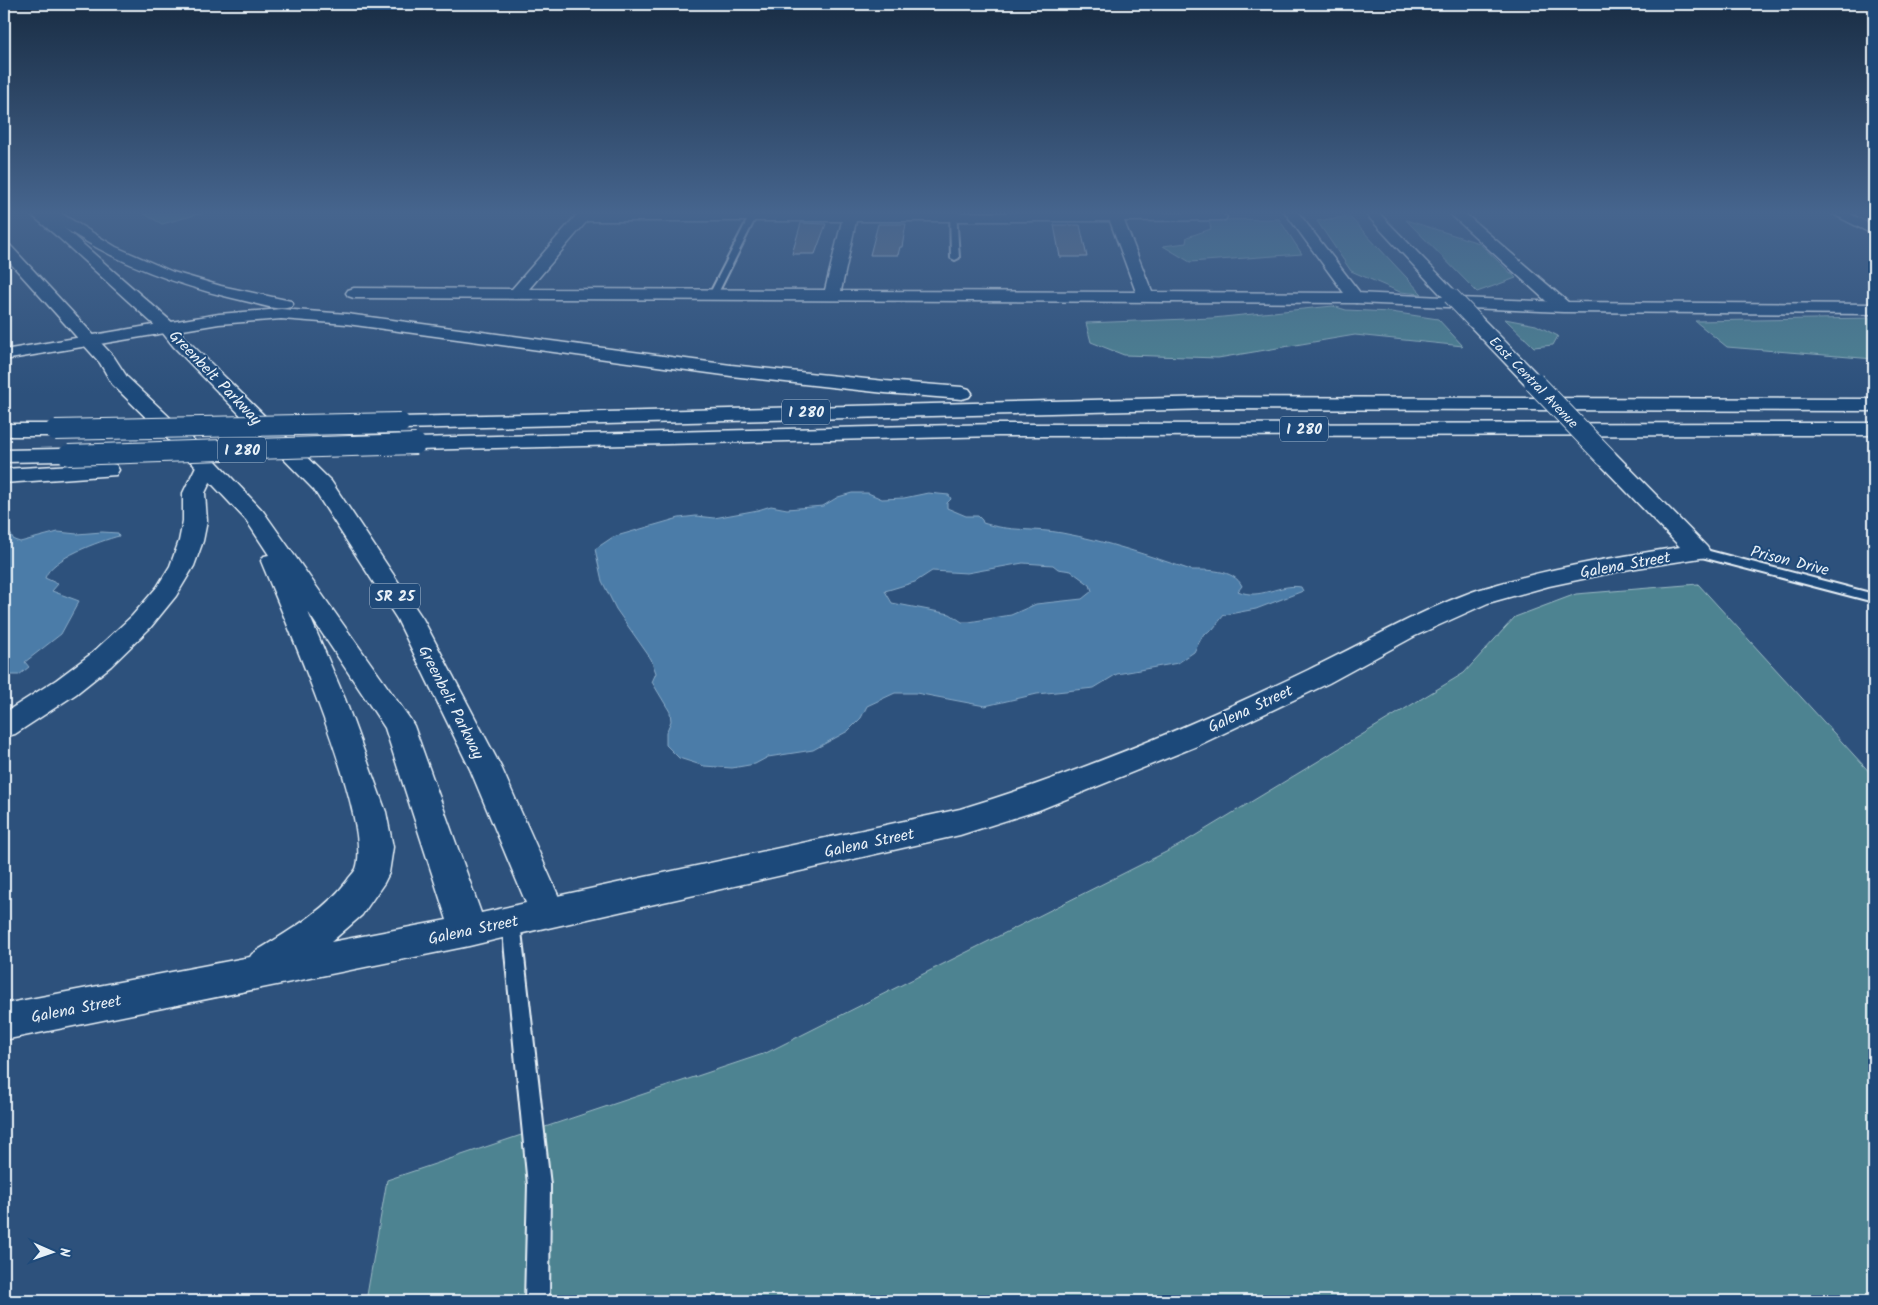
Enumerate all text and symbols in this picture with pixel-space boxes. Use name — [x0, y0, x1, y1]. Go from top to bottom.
street label: Greenbelt Parkway — [163, 324, 268, 432]
street label: East Central Avenue — [1483, 332, 1584, 434]
road number: I 280 — [782, 400, 830, 424]
road number: I 280 — [1280, 416, 1328, 442]
road number: I 280 — [218, 438, 266, 462]
street label: Prison Drive — [1748, 540, 1832, 583]
street label: Galena Street — [1578, 545, 1673, 586]
road number: SR 25 — [370, 584, 420, 608]
street label: Greenbelt Parkway — [411, 641, 490, 764]
street label: Galena Street — [1204, 678, 1298, 740]
street label: Galena Street — [822, 822, 917, 865]
street label: Galena Street — [426, 909, 521, 952]
street label: Galena Street — [29, 988, 124, 1030]
north arrow — [28, 1228, 78, 1278]
text: N — [53, 1248, 75, 1257]

